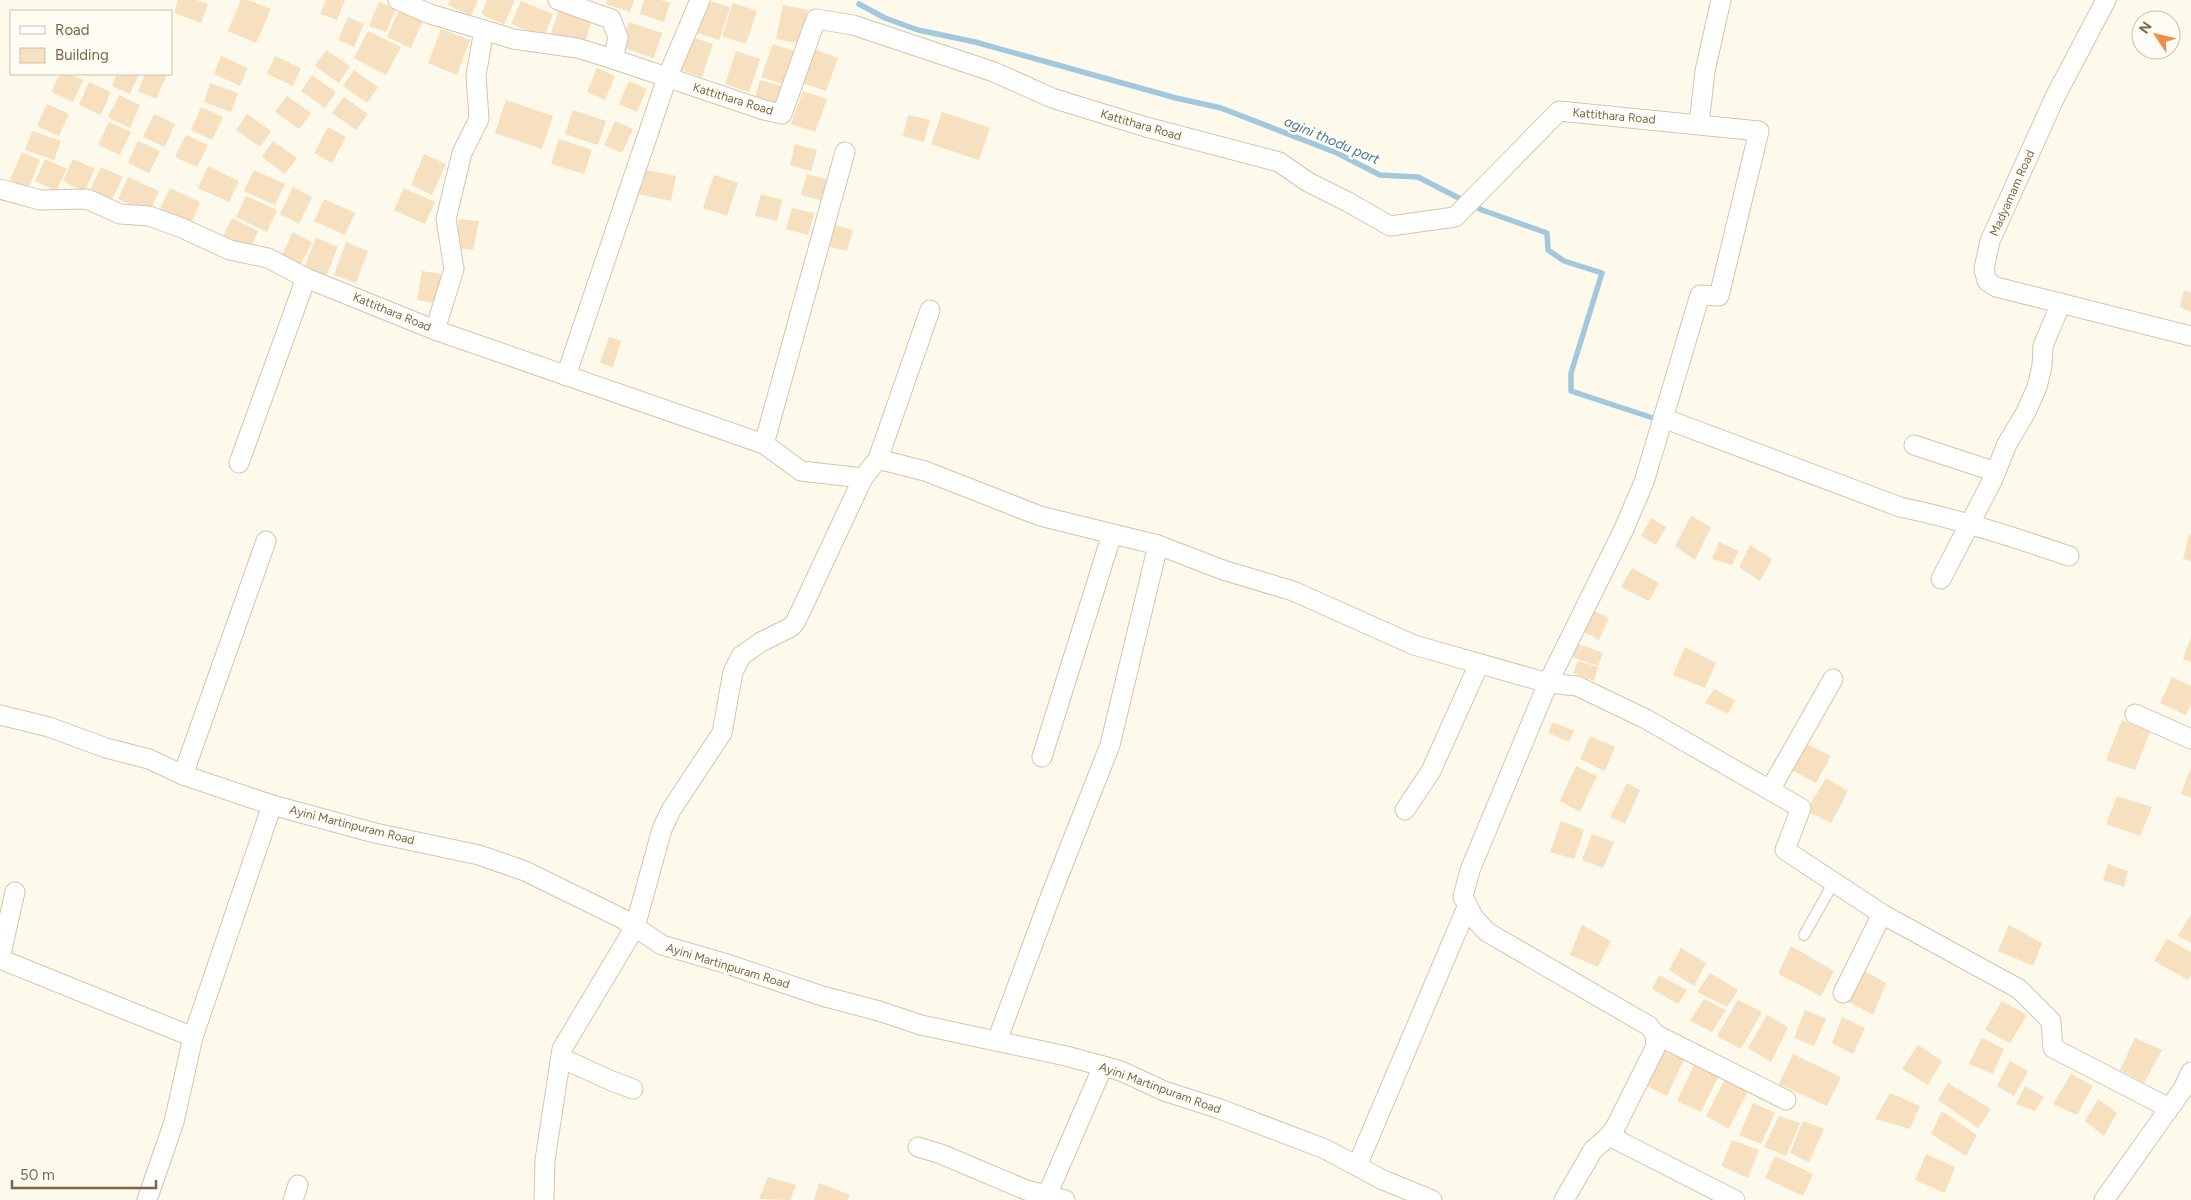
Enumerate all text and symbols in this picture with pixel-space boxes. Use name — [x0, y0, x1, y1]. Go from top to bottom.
legend — [10, 10, 172, 75]
north arrow — [2131, 10, 2181, 60]
text: N — [2136, 19, 2156, 37]
text: Road — [55, 21, 90, 39]
text: Building — [55, 46, 109, 64]
street label: Kattithara Road — [691, 80, 775, 118]
street label: Kattithara Road — [1572, 105, 1656, 127]
street label: Kattithara Road — [1099, 107, 1183, 143]
water label: agini thodu part — [1282, 113, 1382, 168]
street label: Madyamam Road — [1987, 148, 2037, 238]
street label: Kattithara Road — [351, 290, 433, 334]
street label: Ayini Martinpuram Road — [288, 803, 416, 847]
street label: Ayini Martinpuram Road — [664, 941, 792, 991]
street label: Ayini Martinpuram Road — [1097, 1059, 1223, 1117]
scale bar — [12, 1158, 156, 1190]
text: 50 m — [20, 1166, 55, 1184]

